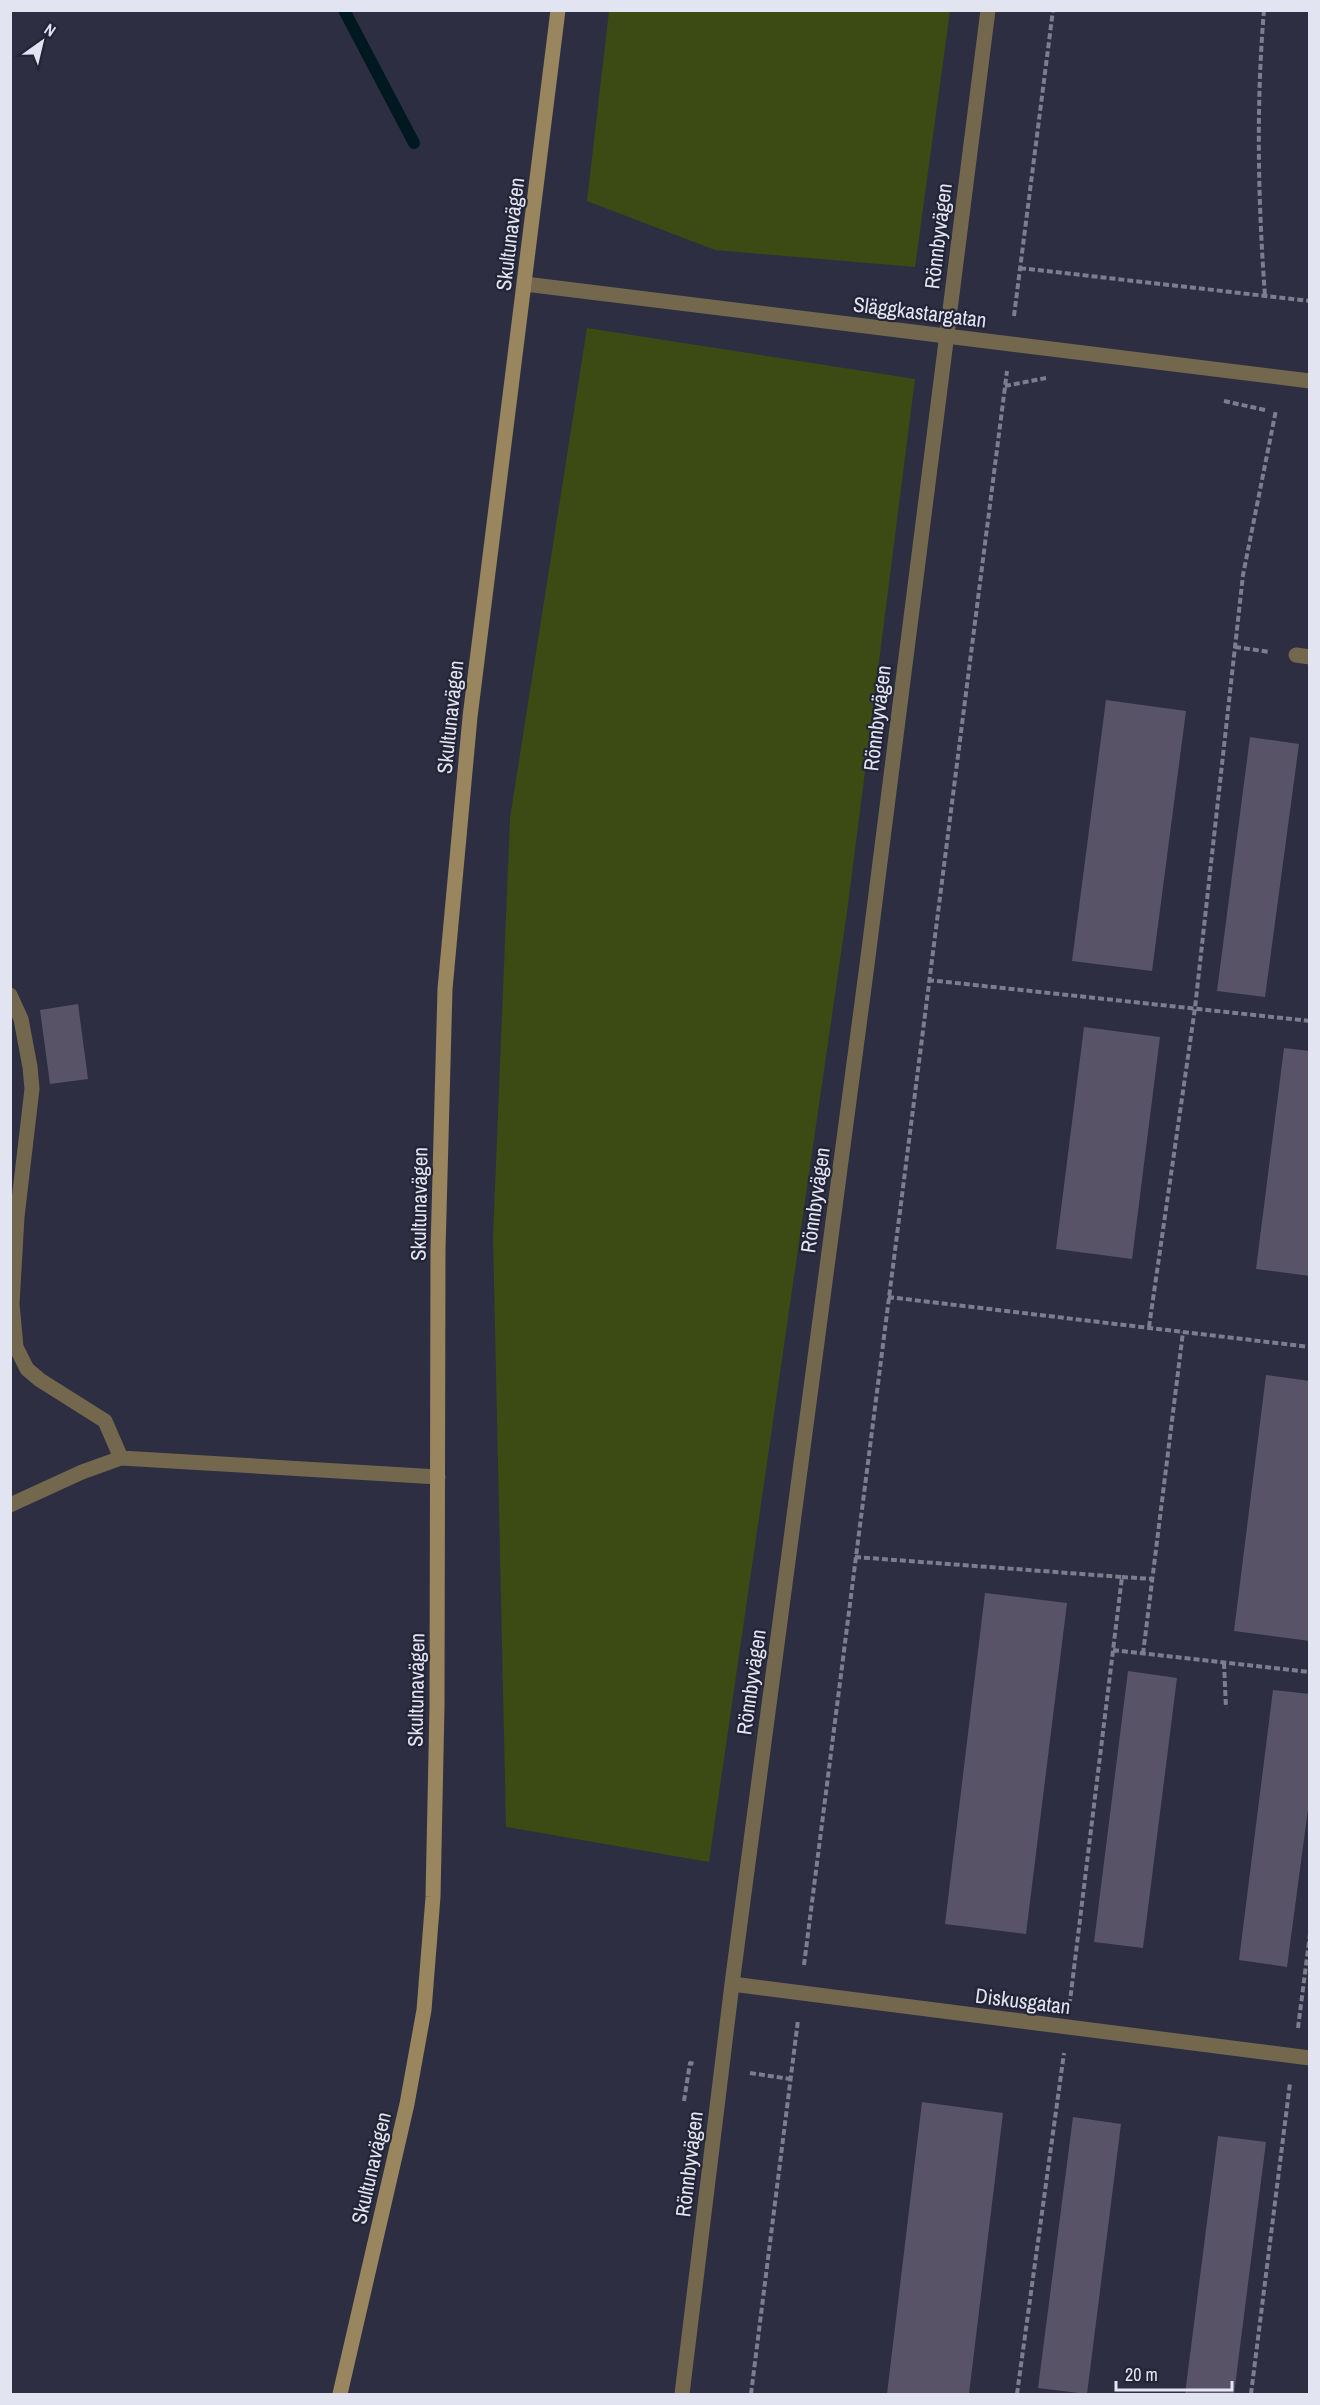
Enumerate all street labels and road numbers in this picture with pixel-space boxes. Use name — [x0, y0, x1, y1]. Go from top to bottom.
street label: Skultunavägen — [489, 176, 531, 292]
street label: Rönnbyvägen — [917, 181, 959, 291]
street label: Släggkastargatan — [852, 289, 988, 335]
street label: Skultunavägen — [430, 659, 470, 775]
street label: Rönnbyvägen — [856, 663, 898, 773]
street label: Rönnbyvägen — [793, 1145, 837, 1255]
street label: Skultunavägen — [404, 1147, 434, 1261]
street label: Rönnbyvägen — [729, 1627, 773, 1737]
street label: Skultunavägen — [401, 1633, 431, 1747]
street label: Diskusgatan — [974, 1981, 1072, 2021]
street label: Skultunavägen — [344, 2109, 398, 2227]
street label: Rönnbyvägen — [668, 2109, 710, 2219]

